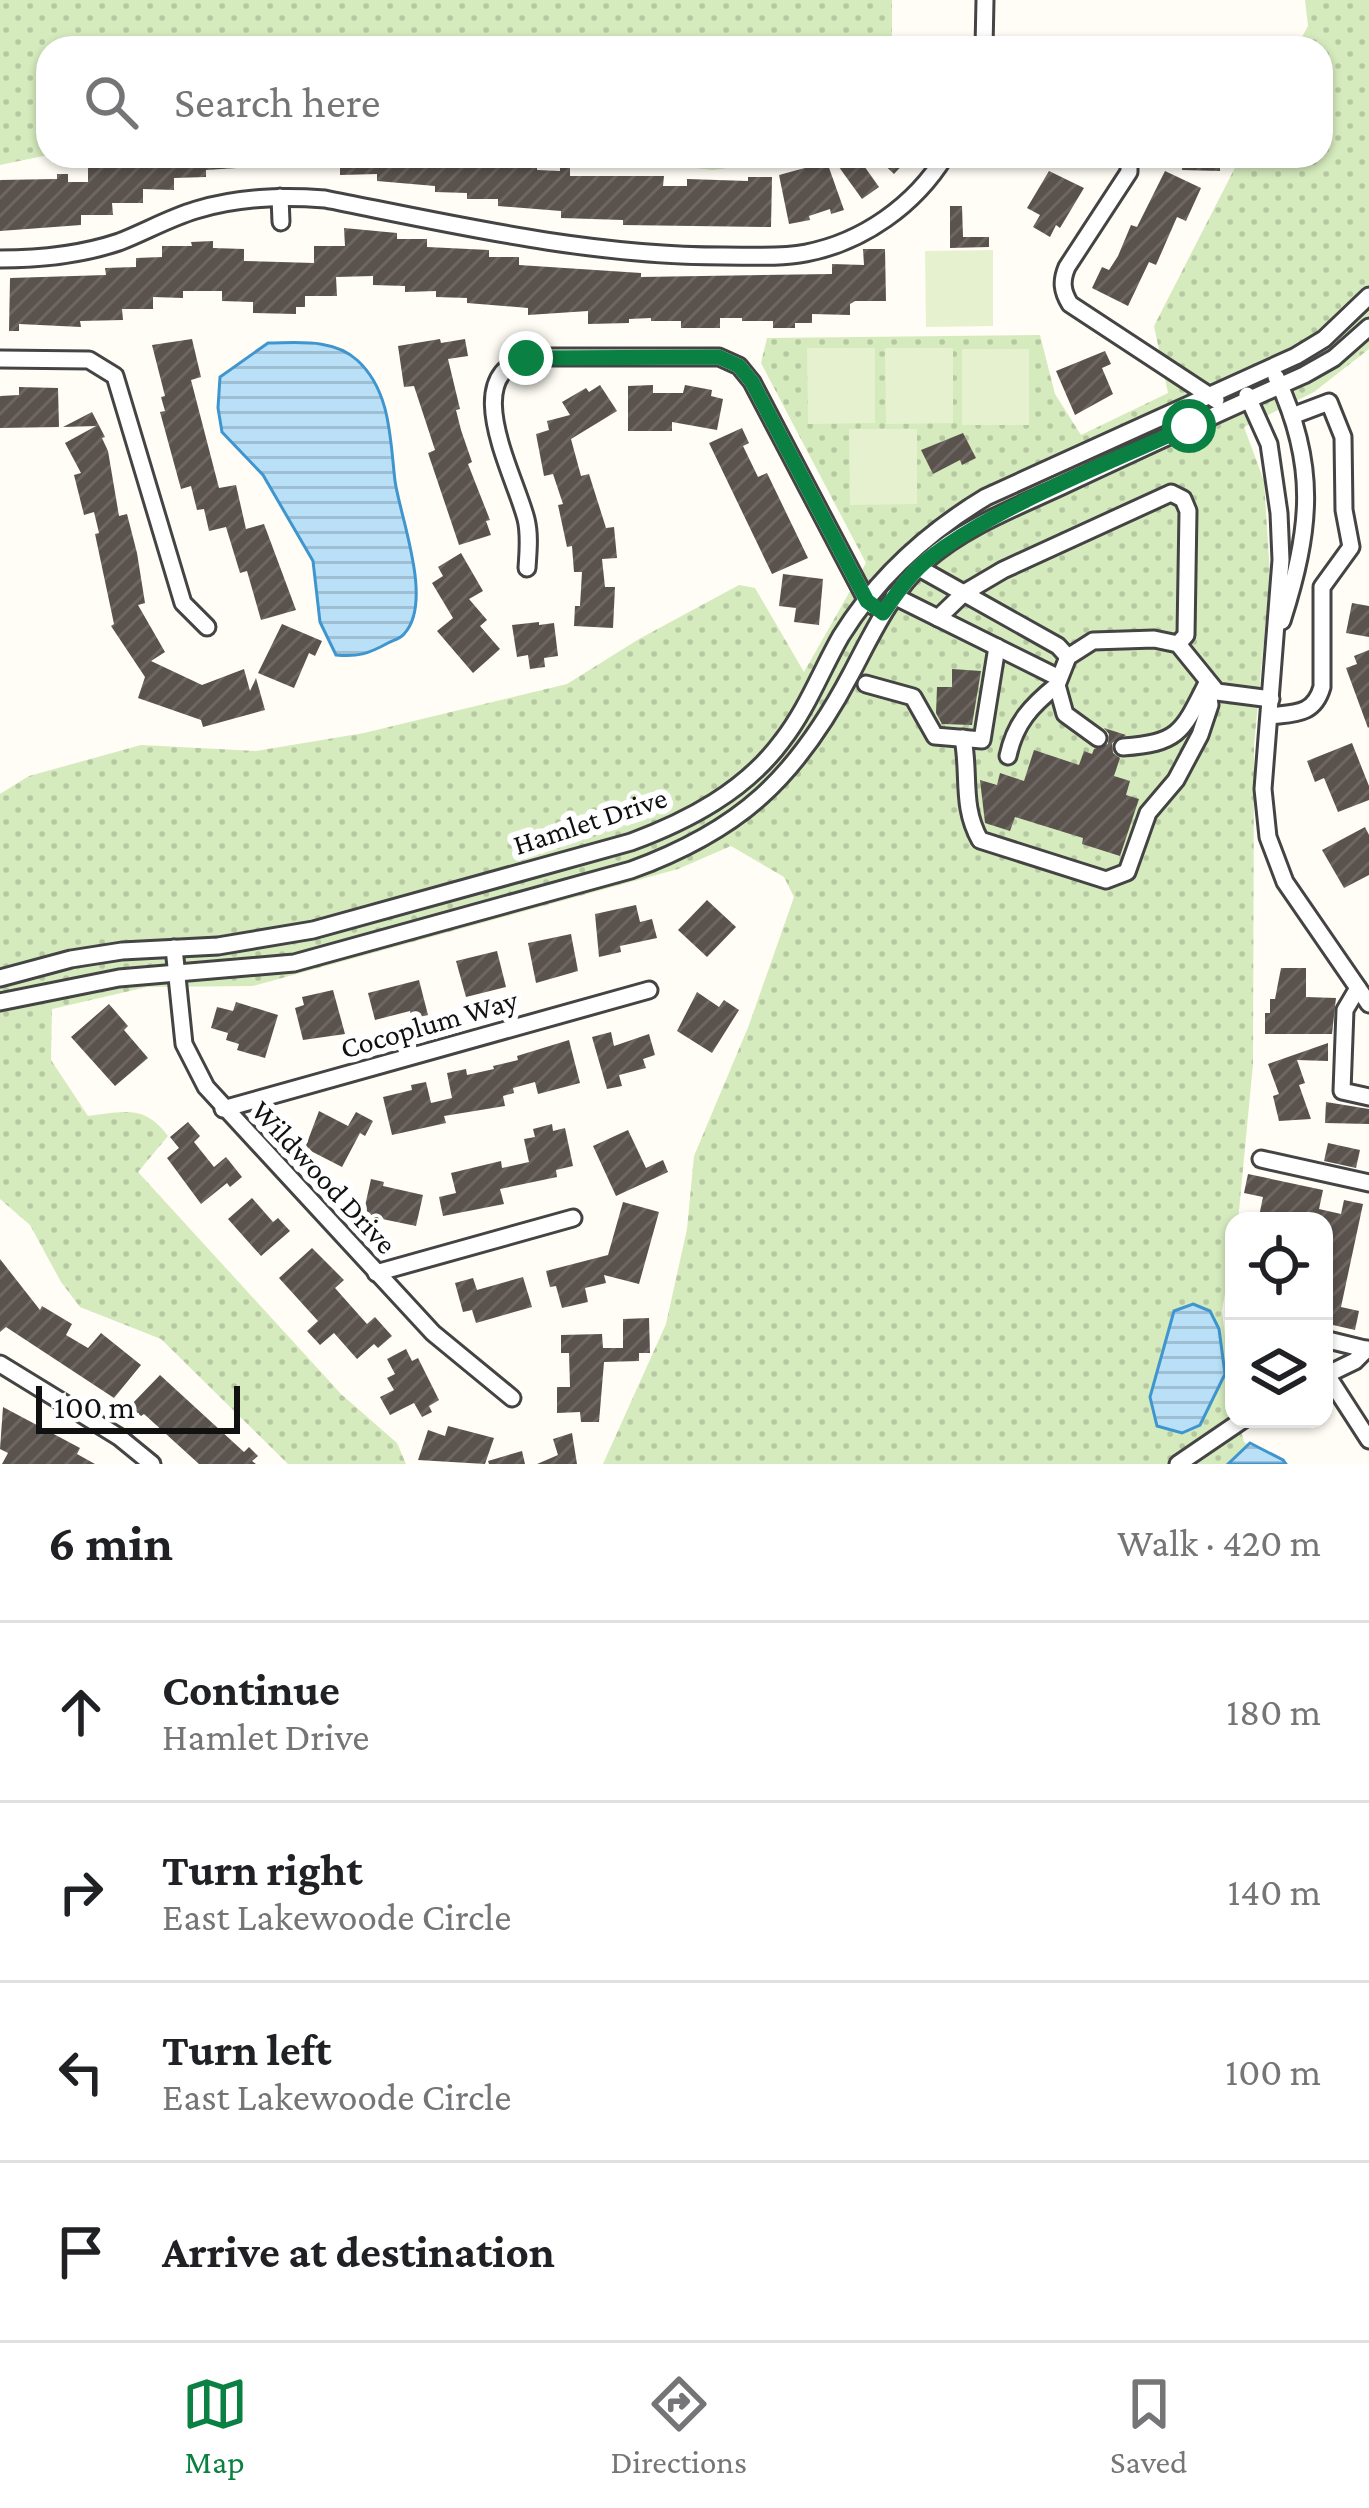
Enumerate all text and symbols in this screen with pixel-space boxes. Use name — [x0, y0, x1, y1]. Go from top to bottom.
search box — [36, 36, 1333, 168]
icon: search — [78, 69, 144, 135]
text: Search here — [174, 77, 381, 127]
route end — [499, 331, 553, 385]
route start — [1162, 399, 1216, 453]
street label: Hamlet Drive — [509, 780, 671, 861]
street label: Cocoplum Way — [337, 982, 522, 1066]
street label: Wildwood Drive — [245, 1093, 404, 1260]
map controls — [1225, 1212, 1333, 1428]
button: locate — [1225, 1212, 1333, 1320]
button: layers — [1225, 1320, 1333, 1428]
scale bar — [36, 1380, 240, 1433]
text: 100 m — [54, 1388, 135, 1425]
text: 6 min — [48, 1514, 173, 1571]
text: Walk · 420 m — [1117, 1521, 1321, 1564]
text: Continue — [162, 1665, 340, 1715]
icon: ahead — [48, 1679, 114, 1745]
text: 180 m — [1226, 1690, 1321, 1733]
text: Hamlet Drive — [162, 1715, 369, 1758]
text: Turn right — [162, 1845, 363, 1895]
icon: right — [48, 1859, 114, 1925]
text: 140 m — [1227, 1870, 1321, 1913]
text: East Lakewoode Circle — [162, 1895, 511, 1938]
text: Turn left — [162, 2025, 331, 2075]
icon: left — [48, 2039, 114, 2105]
text: 100 m — [1225, 2050, 1321, 2093]
text: East Lakewoode Circle — [162, 2075, 511, 2118]
icon: arrive — [48, 2219, 114, 2285]
text: Arrive at destination — [162, 2227, 555, 2277]
tab: Map — [182, 2371, 248, 2480]
tab: Directions — [611, 2371, 747, 2480]
tab: Saved — [1110, 2371, 1187, 2480]

